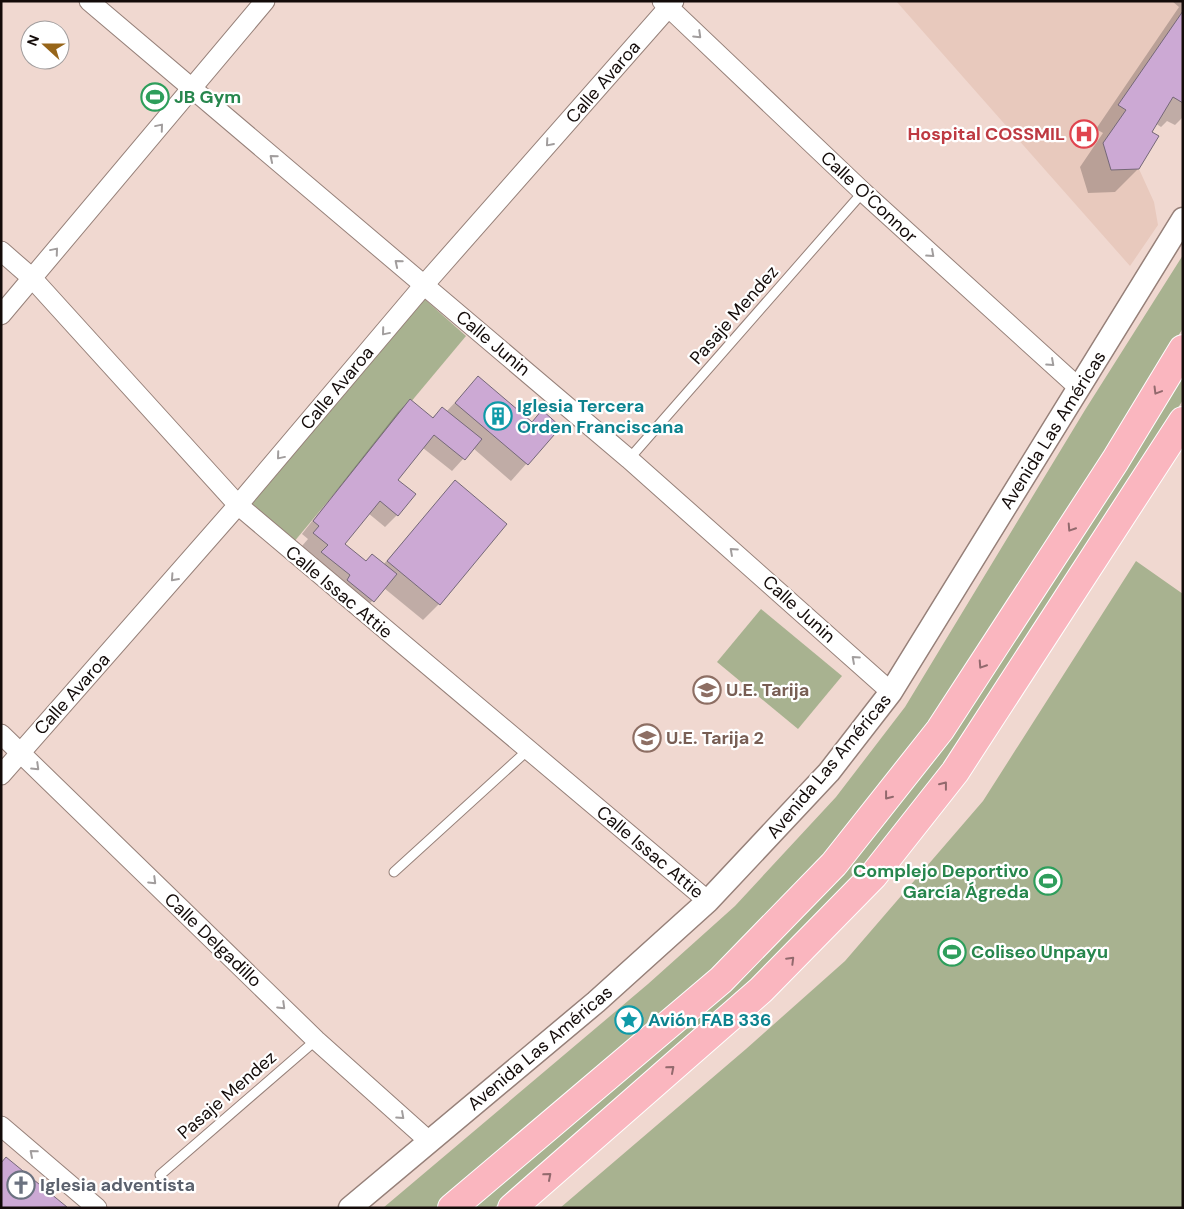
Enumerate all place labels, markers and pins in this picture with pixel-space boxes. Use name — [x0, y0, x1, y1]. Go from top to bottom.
sports icon: JB Gym — [140, 82, 170, 112]
place label: JB Gym — [174, 85, 241, 109]
hospital icon: Hospital COSSMIL — [1069, 119, 1099, 149]
place label: Hospital COSSMIL — [907, 122, 1065, 146]
place label: Iglesia Tercera Orden Franciscana — [517, 394, 684, 439]
building icon: Iglesia Tercera Orden Franciscana — [483, 401, 513, 431]
school or university icon: U.E. Tarija — [692, 675, 722, 705]
place label: U.E. Tarija — [726, 678, 809, 702]
school or university icon: U.E. Tarija 2 — [632, 723, 662, 753]
place label: U.E. Tarija 2 — [666, 726, 764, 750]
place label: Complejo Deportivo García Ágreda — [853, 859, 1029, 904]
sports icon: Complejo Deportivo García Ágreda — [1033, 866, 1063, 896]
sports icon: Coliseo Unpayu — [937, 937, 967, 967]
place label: Coliseo Unpayu — [971, 940, 1108, 964]
place icon: Avión FAB 336 — [614, 1005, 644, 1035]
place label: Avión FAB 336 — [648, 1008, 771, 1032]
church icon: Iglesia adventista — [6, 1170, 36, 1200]
place label: Iglesia adventista — [40, 1173, 195, 1197]

